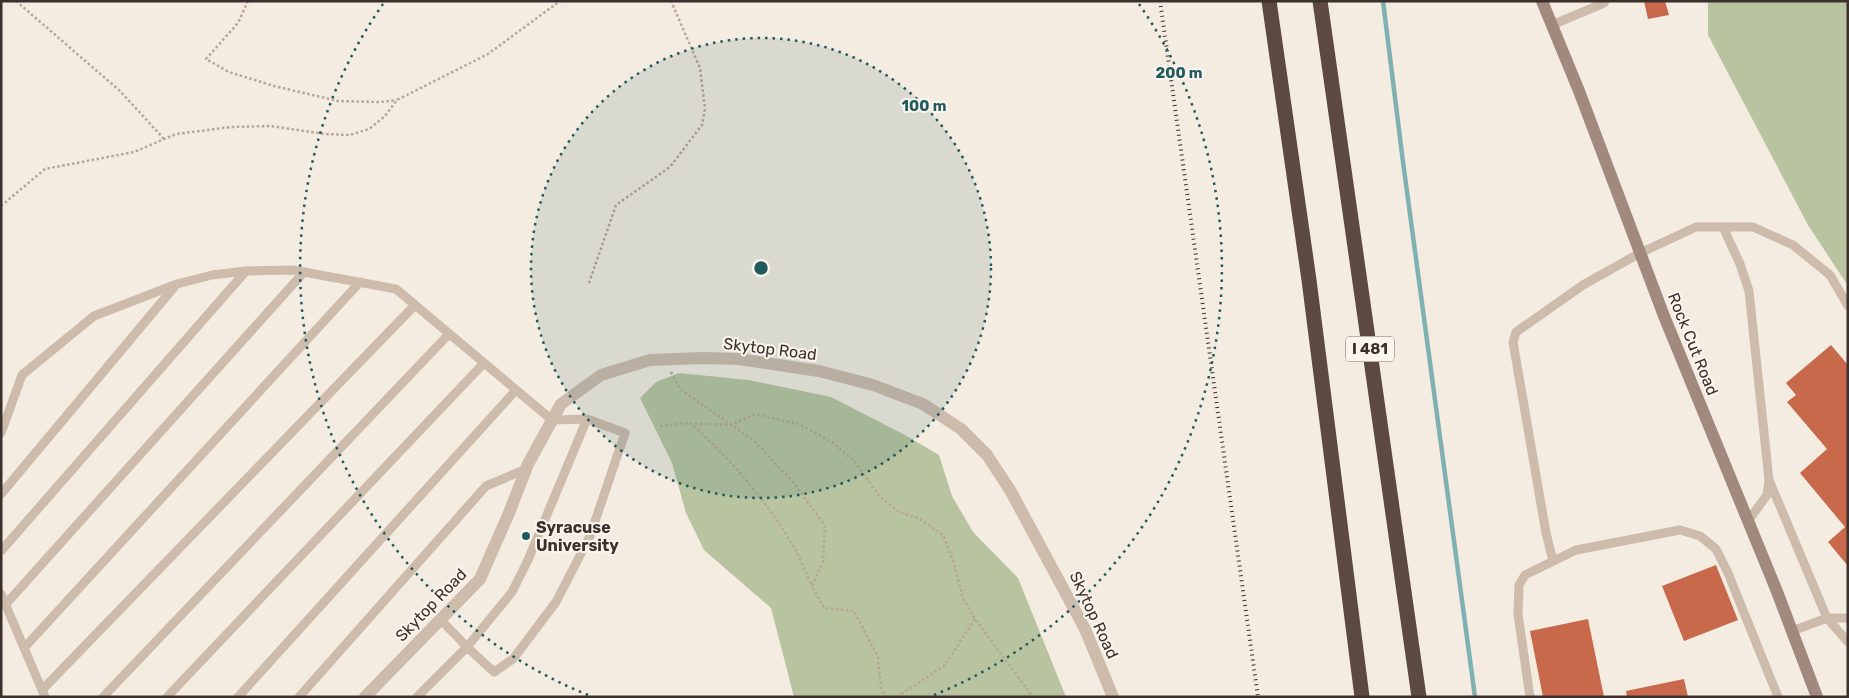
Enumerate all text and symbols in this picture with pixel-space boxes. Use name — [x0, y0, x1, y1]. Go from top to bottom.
text: 200 m — [1155, 64, 1203, 82]
text: 100 m — [902, 97, 946, 115]
centre of rings — [752, 259, 770, 277]
street label: Rock Cut Road — [1664, 290, 1722, 398]
street label: Skytop Road — [722, 334, 818, 364]
road number: I 481 — [1346, 336, 1394, 362]
place label: Syracuse University — [536, 518, 619, 555]
marker: Syracuse University — [520, 530, 532, 542]
street label: Skytop Road — [392, 565, 470, 645]
street label: Skytop Road — [1066, 568, 1122, 662]

